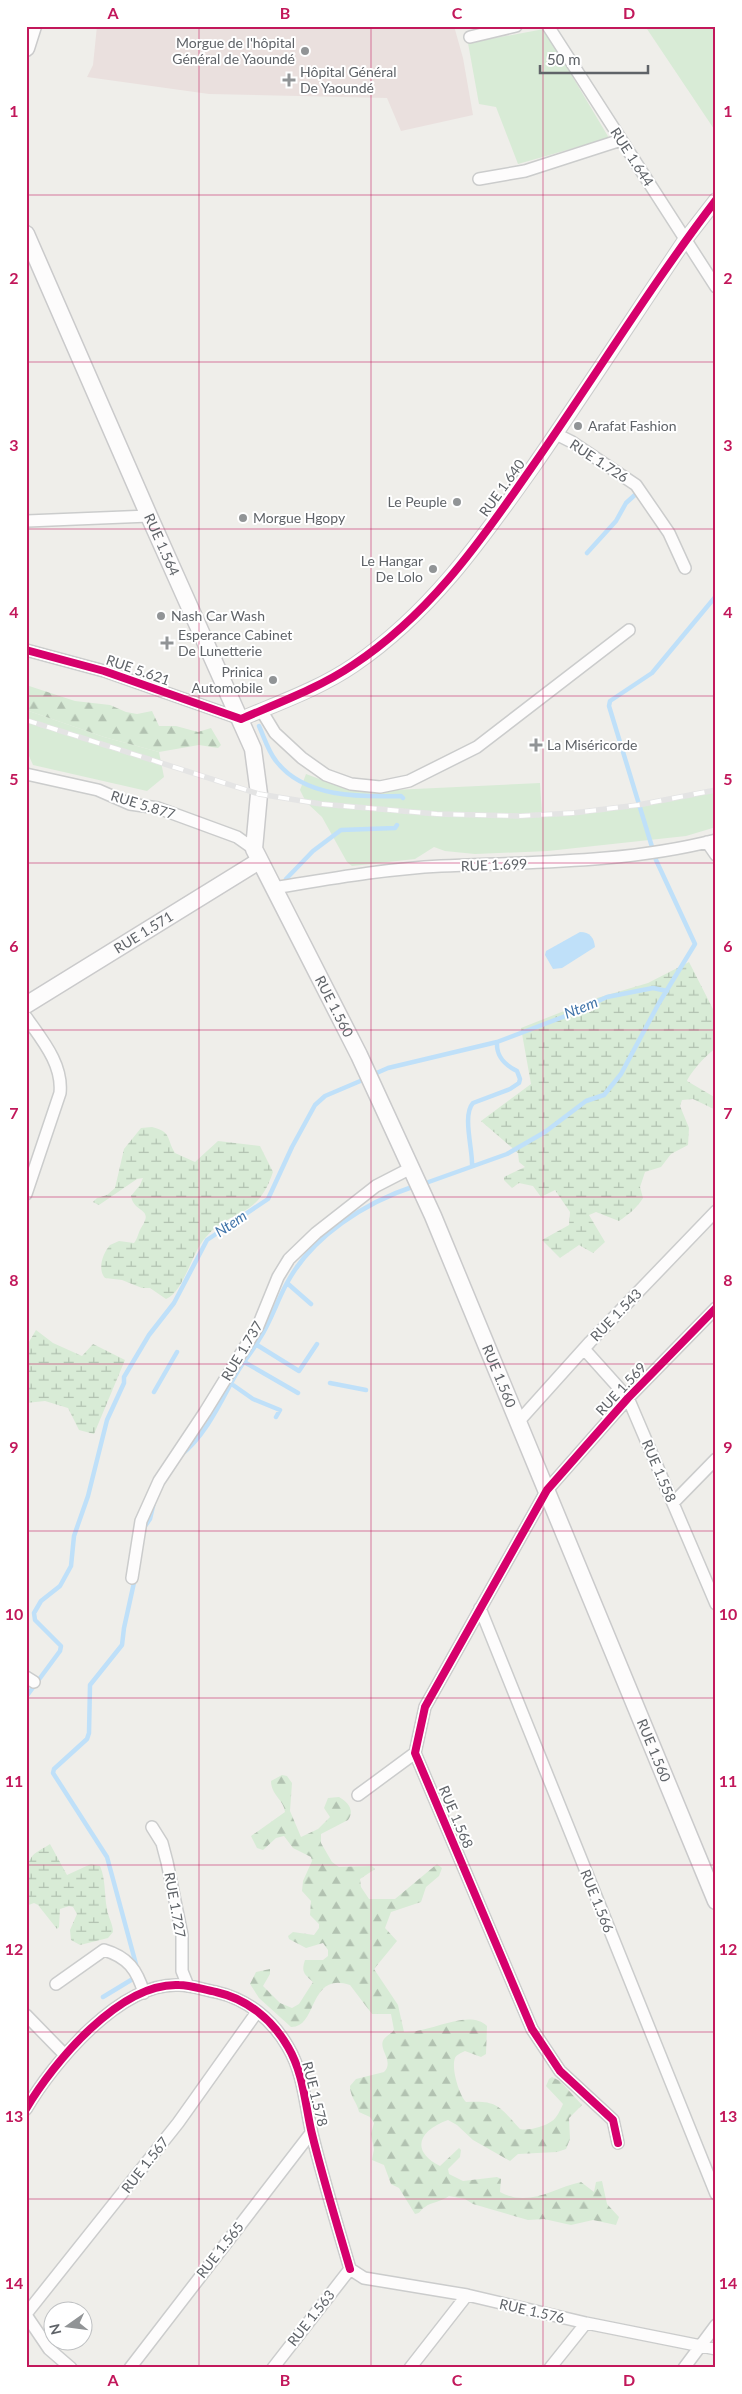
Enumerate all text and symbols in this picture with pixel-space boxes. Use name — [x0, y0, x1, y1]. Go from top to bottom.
text: A — [106, 3, 119, 22]
text: B — [280, 3, 290, 22]
text: C — [452, 3, 463, 22]
text: D — [623, 3, 635, 22]
place label: Morgue de l'hôpital Général de Yaoundé — [172, 34, 295, 67]
scale bar — [540, 42, 647, 74]
marker: Morgue de l'hôpital Général de Yaoundé — [299, 45, 311, 57]
text: 50 m — [547, 50, 581, 68]
place label: Hôpital Général De Yaoundé — [300, 63, 396, 96]
marker: Hôpital Général De Yaoundé — [282, 73, 296, 87]
text: 1 — [9, 101, 19, 120]
text: 1 — [723, 101, 733, 120]
street label: RUE 1.644 — [607, 124, 658, 189]
text: 2 — [9, 268, 19, 287]
text: 2 — [723, 268, 733, 287]
place label: Arafat Fashion — [588, 417, 677, 434]
marker: Arafat Fashion — [572, 420, 584, 432]
text: 3 — [9, 435, 19, 454]
street label: RUE 1.726 — [567, 435, 632, 486]
text: 3 — [723, 435, 733, 454]
street label: RUE 1.640 — [475, 456, 528, 520]
place label: Le Peuple — [388, 493, 447, 510]
marker: Le Peuple — [451, 496, 463, 508]
place label: Morgue Hgopy — [253, 509, 346, 526]
street label: RUE 1.564 — [141, 511, 184, 578]
marker: Morgue Hgopy — [237, 512, 249, 524]
place label: Le Hangar De Lolo — [361, 552, 423, 585]
marker: Le Hangar De Lolo — [427, 563, 439, 575]
text: 4 — [9, 602, 19, 621]
text: 4 — [723, 602, 733, 621]
place label: Nash Car Wash — [171, 607, 265, 624]
marker: Nash Car Wash — [155, 610, 167, 622]
place label: Esperance Cabinet De Lunetterie — [178, 626, 292, 659]
marker: Esperance Cabinet De Lunetterie — [160, 636, 174, 650]
street label: RUE 5.621 — [104, 651, 172, 688]
place label: Prinica Automobile — [192, 663, 263, 696]
marker: Prinica Automobile — [267, 674, 279, 686]
place label: La Miséricorde — [547, 736, 637, 753]
marker: La Miséricorde — [529, 738, 543, 752]
text: 5 — [9, 769, 19, 788]
text: 5 — [723, 769, 733, 788]
street label: RUE 5.877 — [109, 787, 177, 822]
street label: RUE 1.699 — [460, 855, 527, 874]
street label: RUE 1.571 — [110, 907, 176, 957]
text: 6 — [9, 936, 19, 955]
text: 6 — [723, 936, 733, 955]
street label: RUE 1.560 — [312, 973, 357, 1040]
water label: Ntem — [561, 992, 600, 1022]
text: 7 — [9, 1103, 19, 1122]
text: 7 — [723, 1103, 733, 1122]
water label: Ntem — [211, 1206, 250, 1240]
text: 8 — [9, 1270, 19, 1289]
text: 8 — [723, 1270, 733, 1289]
street label: RUE 1.543 — [586, 1285, 645, 1344]
street label: RUE 1.737 — [217, 1318, 266, 1384]
street label: RUE 1.560 — [479, 1342, 520, 1410]
street label: RUE 1.569 — [592, 1359, 650, 1419]
text: 9 — [9, 1437, 19, 1456]
street label: RUE 1.558 — [639, 1437, 680, 1505]
text: 9 — [723, 1437, 733, 1456]
text: 10 — [5, 1604, 23, 1623]
text: 10 — [719, 1604, 737, 1623]
street label: RUE 1.560 — [634, 1716, 675, 1784]
text: 11 — [5, 1771, 23, 1790]
text: 11 — [719, 1771, 737, 1790]
street label: RUE 1.568 — [436, 1783, 477, 1851]
street label: RUE 1.566 — [577, 1867, 618, 1935]
street label: RUE 1.727 — [161, 1871, 190, 1939]
text: 12 — [5, 1939, 23, 1958]
text: 12 — [719, 1939, 737, 1958]
street label: RUE 1.578 — [299, 2060, 332, 2128]
text: 13 — [5, 2106, 23, 2125]
text: 13 — [719, 2106, 737, 2125]
street label: RUE 1.567 — [117, 2133, 172, 2196]
street label: RUE 1.565 — [192, 2218, 247, 2281]
text: 14 — [5, 2273, 23, 2292]
text: 14 — [719, 2273, 737, 2292]
street label: RUE 1.563 — [283, 2286, 338, 2349]
street label: RUE 1.576 — [498, 2295, 566, 2326]
north arrow — [42, 2302, 92, 2352]
text: N — [45, 2322, 64, 2337]
text: A — [106, 2370, 119, 2389]
text: B — [280, 2370, 290, 2389]
text: C — [452, 2370, 463, 2389]
text: D — [623, 2370, 635, 2389]

